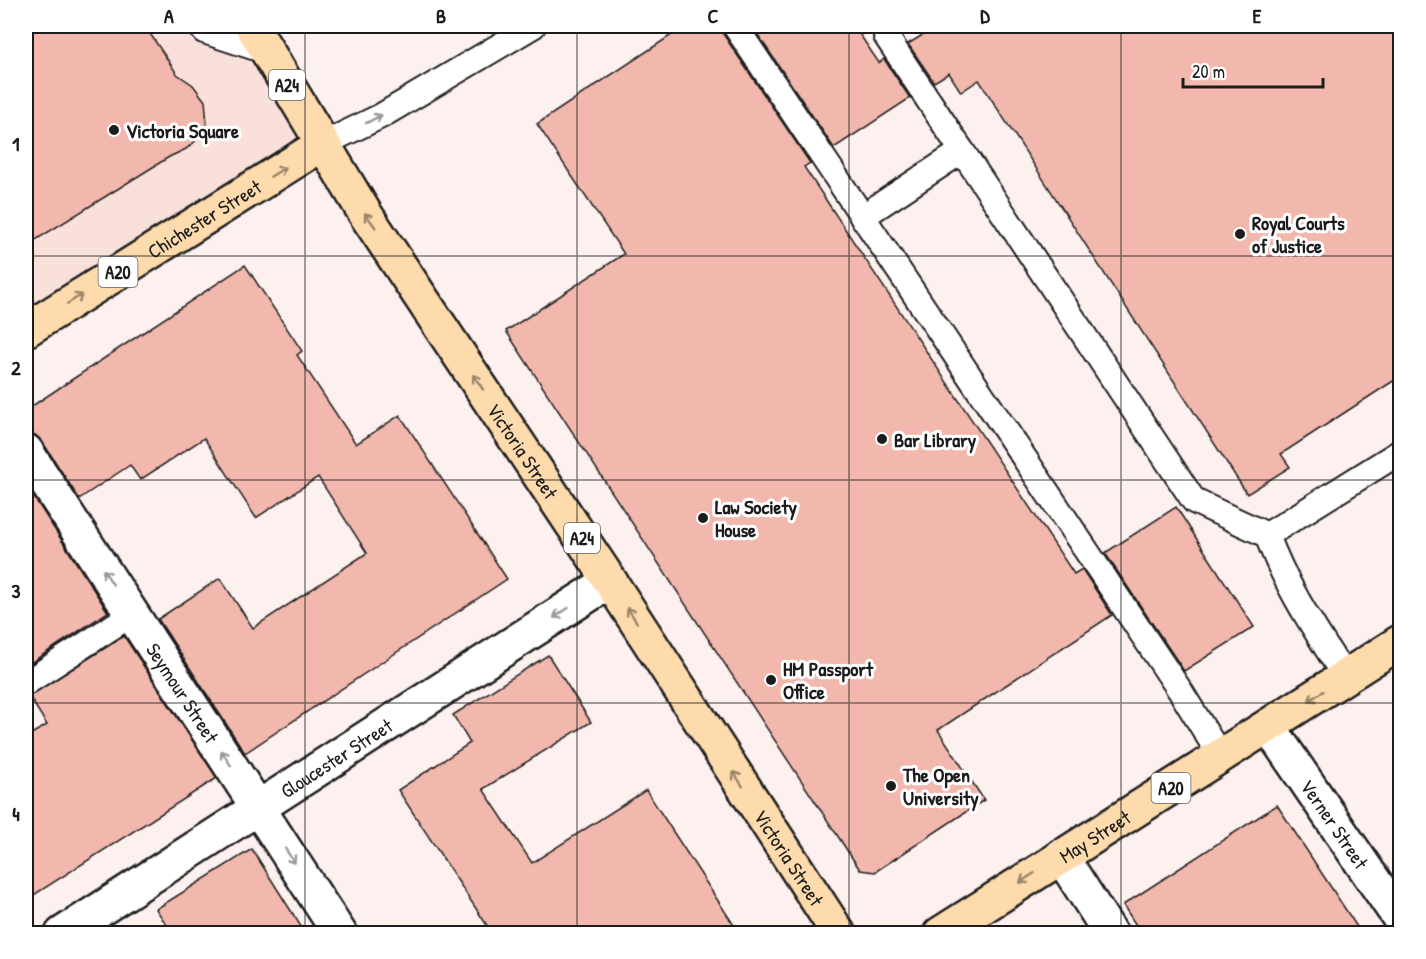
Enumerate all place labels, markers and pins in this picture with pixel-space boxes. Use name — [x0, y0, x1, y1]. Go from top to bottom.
place label: Victoria Square — [126, 117, 239, 145]
marker: Victoria Square — [107, 123, 121, 137]
place label: Royal Courts of Justice — [1252, 209, 1345, 259]
marker: Royal Courts of Justice — [1233, 227, 1247, 241]
place label: Bar Library — [894, 426, 977, 454]
marker: Bar Library — [875, 432, 889, 446]
place label: Law Society House — [715, 493, 797, 543]
marker: Law Society House — [696, 511, 710, 525]
place label: HM Passport Office — [783, 655, 874, 705]
marker: HM Passport Office — [764, 673, 778, 687]
place label: The Open University — [902, 761, 979, 812]
marker: The Open University — [884, 779, 898, 793]

